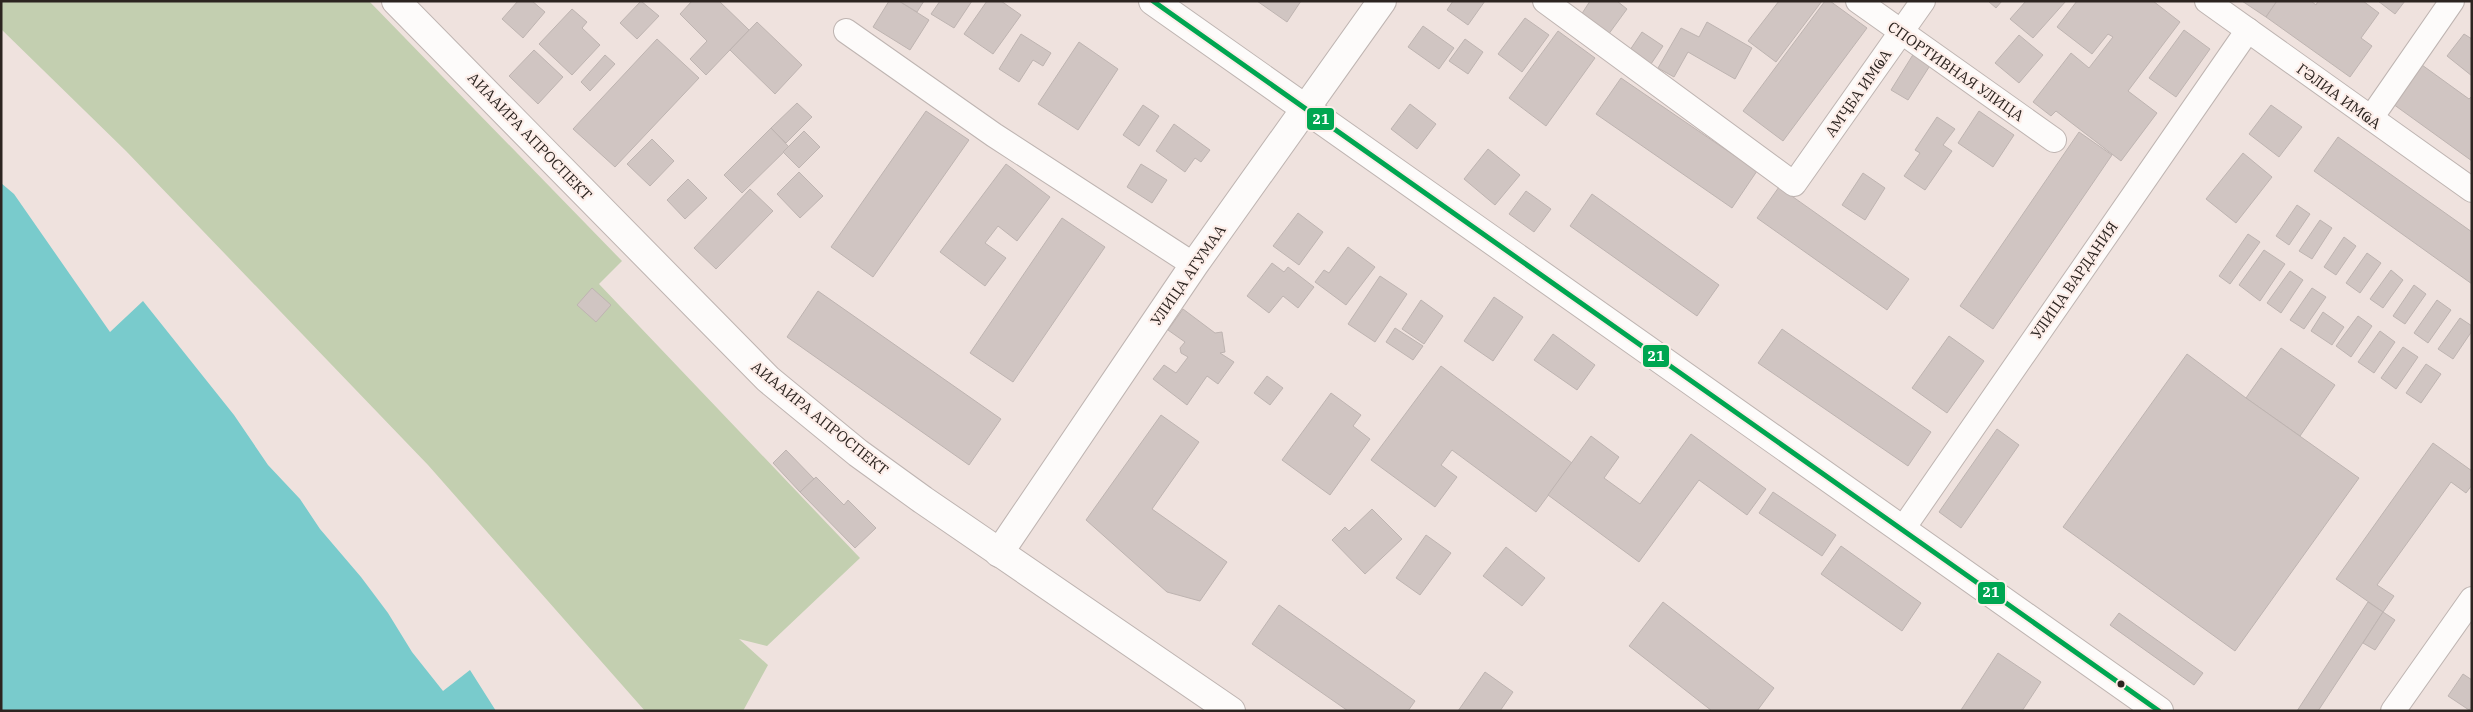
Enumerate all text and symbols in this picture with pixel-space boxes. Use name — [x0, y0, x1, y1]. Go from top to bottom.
street label: СПОРТИВНАЯ УЛИЦА — [1884, 17, 2028, 126]
street label: АМҶБА ИМҨА — [1821, 45, 1896, 140]
street label: ГӘЛИА ИМҨА — [2293, 59, 2385, 133]
street label: АИААИРА АПРОСПЕКТ — [464, 68, 596, 204]
line badge: 21 — [1306, 107, 1335, 131]
text: 21 — [1313, 110, 1329, 128]
street label: УЛИЦА ВАРДАНИЯ — [2026, 218, 2122, 342]
street label: УЛИЦА АГУМАА — [1146, 220, 1230, 329]
line badge: 21 — [1642, 344, 1670, 368]
text: 21 — [1648, 347, 1664, 365]
street label: АИААИРА АПРОСПЕКТ — [748, 357, 892, 479]
line badge: 21 — [1977, 581, 2006, 605]
text: 21 — [1983, 583, 1999, 601]
unlabelled marker — [2116, 679, 2126, 689]

